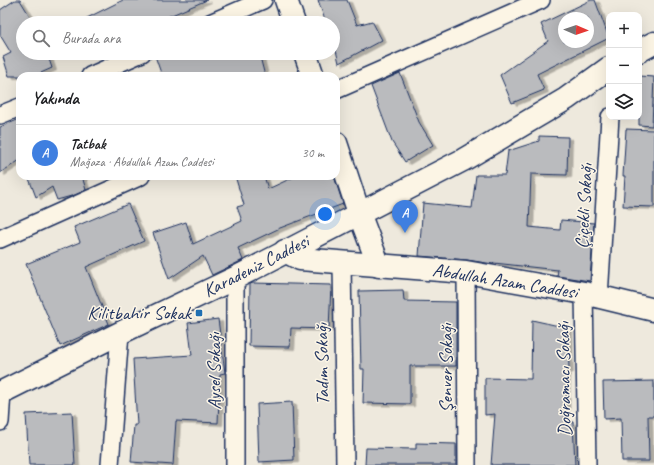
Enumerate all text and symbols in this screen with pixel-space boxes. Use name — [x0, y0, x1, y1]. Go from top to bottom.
north arrow — [558, 12, 594, 48]
map controls — [606, 12, 642, 120]
button: + — [606, 12, 642, 48]
search box — [16, 16, 340, 60]
icon: search — [30, 27, 52, 49]
text: Burada ara — [62, 29, 120, 48]
button: − — [606, 48, 642, 84]
button: layers — [606, 84, 642, 120]
text: Yakında — [32, 88, 79, 109]
text: Tatbak — [70, 135, 106, 154]
text: A — [42, 145, 48, 161]
text: 30 m — [302, 145, 324, 161]
text: Mağaza · Abdullah Azam Caddesi — [70, 154, 214, 170]
street label: Çiçekli Sokağı — [570, 161, 598, 249]
pin: A — [392, 200, 418, 233]
your location — [315, 204, 335, 224]
street label: Karadeniz Caddesi — [199, 228, 315, 303]
street label: Abdullah Azam Caddesi — [431, 258, 582, 305]
place label: Kilitbahir Sokak — [87, 301, 193, 325]
marker: Kilitbahir Sokak — [194, 308, 204, 318]
street label: Doğramacı Sokağı — [551, 320, 577, 437]
street label: Tadım Sokağı — [309, 321, 335, 405]
street label: Şenver Sokağı — [434, 322, 458, 413]
street label: Aysel Sokağı — [202, 331, 226, 410]

